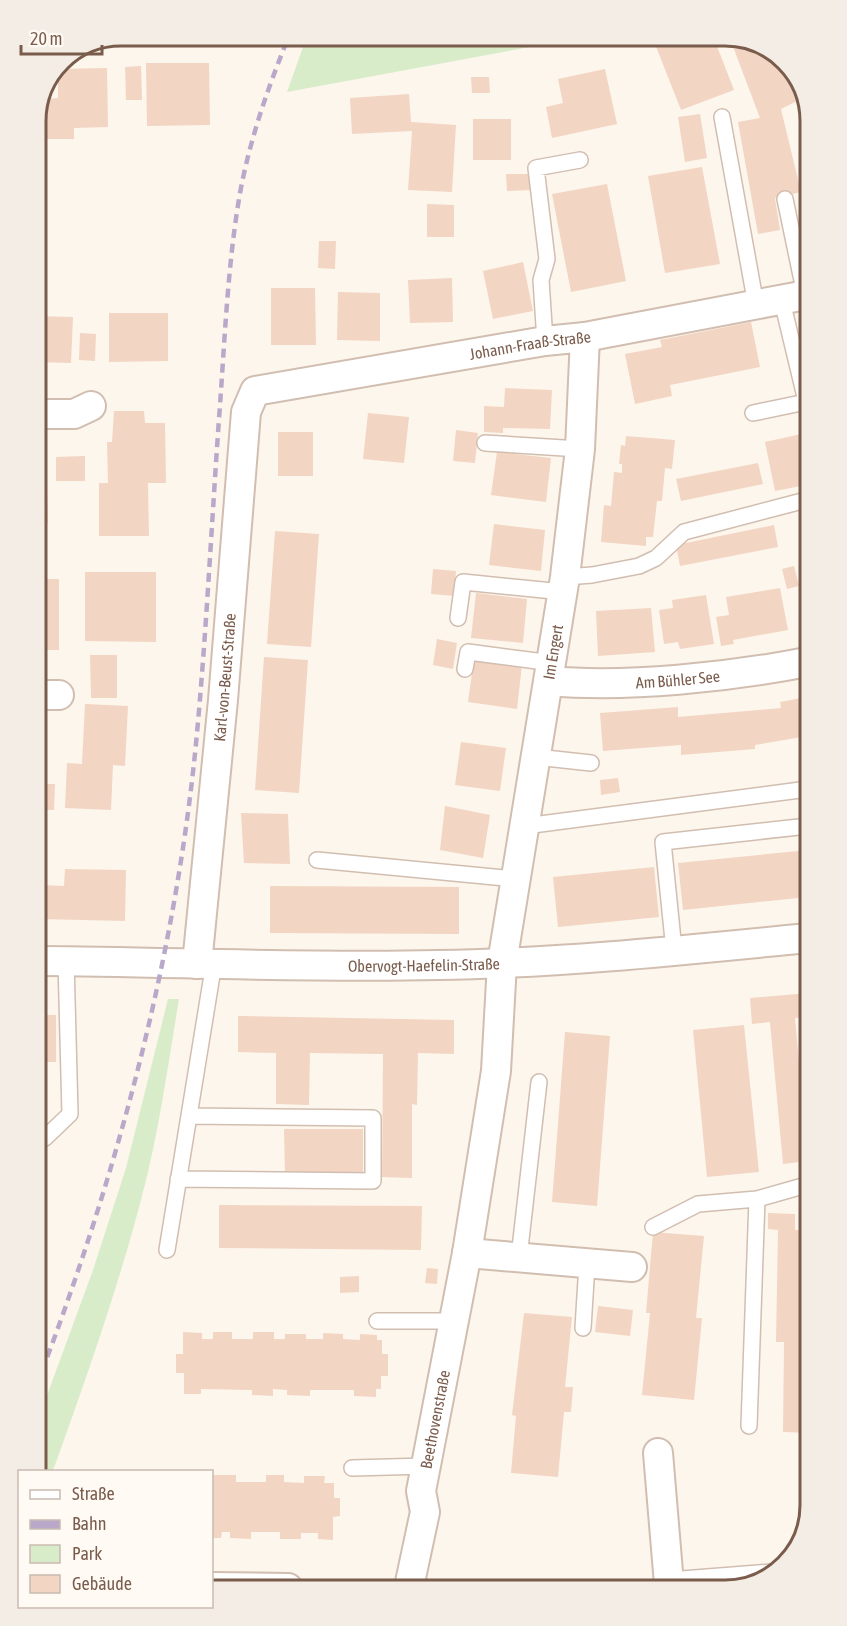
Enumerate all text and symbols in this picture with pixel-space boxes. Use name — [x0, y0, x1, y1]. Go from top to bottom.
scale bar — [21, 18, 102, 56]
text: 20 m — [30, 28, 62, 49]
street label: Johann-Fraaß-Straße — [468, 327, 592, 363]
street label: Karl-von-Beust-Straße — [210, 613, 239, 742]
street label: Im Engert — [539, 623, 566, 681]
street label: Am Bühler See — [635, 667, 721, 691]
street label: Obervogt-Haefelin-Straße — [348, 954, 500, 976]
street label: Beethovenstraße — [416, 1368, 453, 1470]
legend — [18, 1470, 213, 1608]
text: Straße — [72, 1483, 115, 1504]
text: Bahn — [72, 1513, 106, 1534]
text: Park — [72, 1543, 102, 1564]
text: Gebäude — [72, 1573, 132, 1594]

